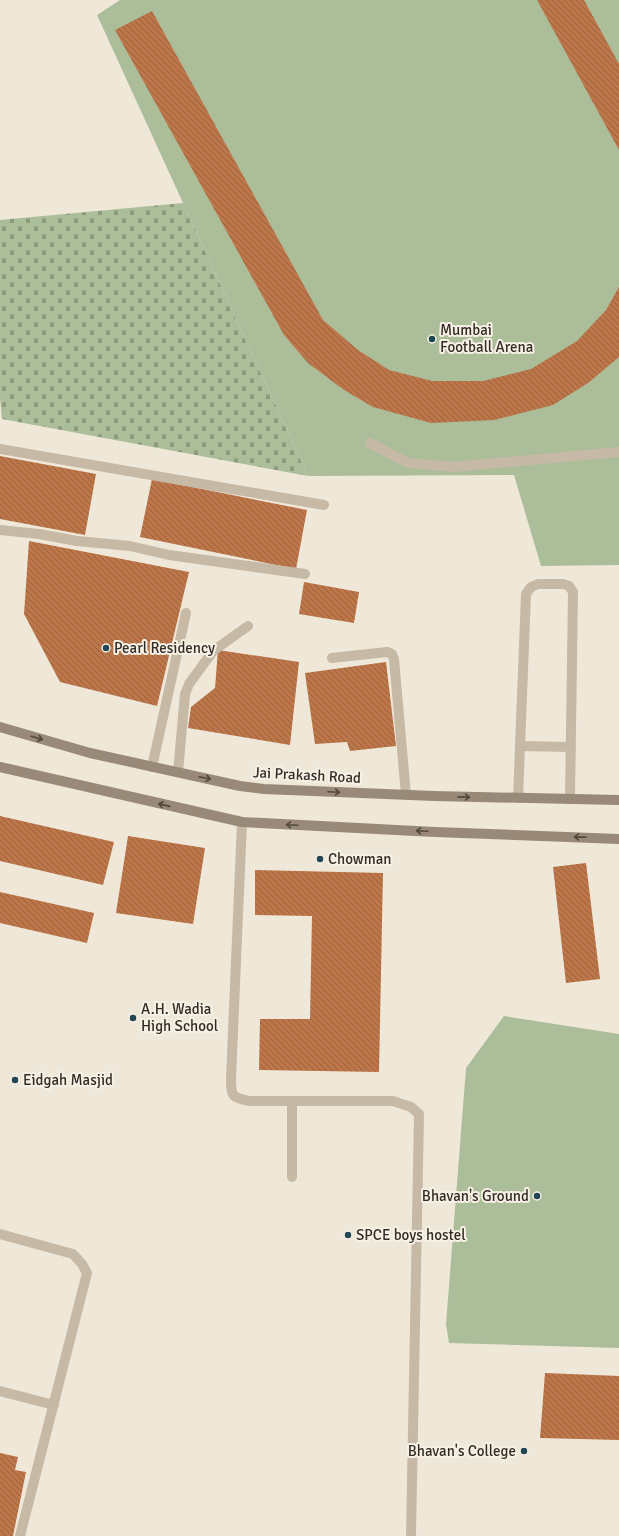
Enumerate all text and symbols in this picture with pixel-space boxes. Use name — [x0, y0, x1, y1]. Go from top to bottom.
place label: Mumbai Football Arena — [440, 321, 533, 356]
marker: Mumbai Football Arena — [427, 334, 437, 344]
place label: Pearl Residency — [114, 639, 215, 657]
marker: Pearl Residency — [101, 643, 111, 653]
one-way arrow — [31, 735, 44, 742]
street label: Jai Prakash Road — [253, 763, 361, 787]
one-way arrow — [198, 775, 211, 783]
one-way arrow — [327, 788, 340, 796]
one-way arrow — [457, 793, 470, 801]
one-way arrow — [158, 800, 171, 808]
one-way arrow — [286, 821, 299, 828]
one-way arrow — [416, 828, 429, 835]
one-way arrow — [574, 833, 587, 841]
place label: Chowman — [328, 850, 391, 868]
marker: Chowman — [315, 854, 325, 864]
place label: A.H. Wadia High School — [141, 1000, 218, 1035]
marker: A.H. Wadia High School — [128, 1013, 138, 1023]
place label: Eidgah Masjid — [23, 1071, 113, 1089]
marker: Eidgah Masjid — [10, 1075, 20, 1085]
place label: Bhavan's Ground — [422, 1187, 529, 1205]
marker: Bhavan's Ground — [532, 1191, 542, 1201]
place label: SPCE boys hostel — [356, 1226, 466, 1244]
marker: SPCE boys hostel — [343, 1230, 353, 1240]
place label: Bhavan's College — [408, 1442, 516, 1460]
marker: Bhavan's College — [519, 1446, 529, 1456]

